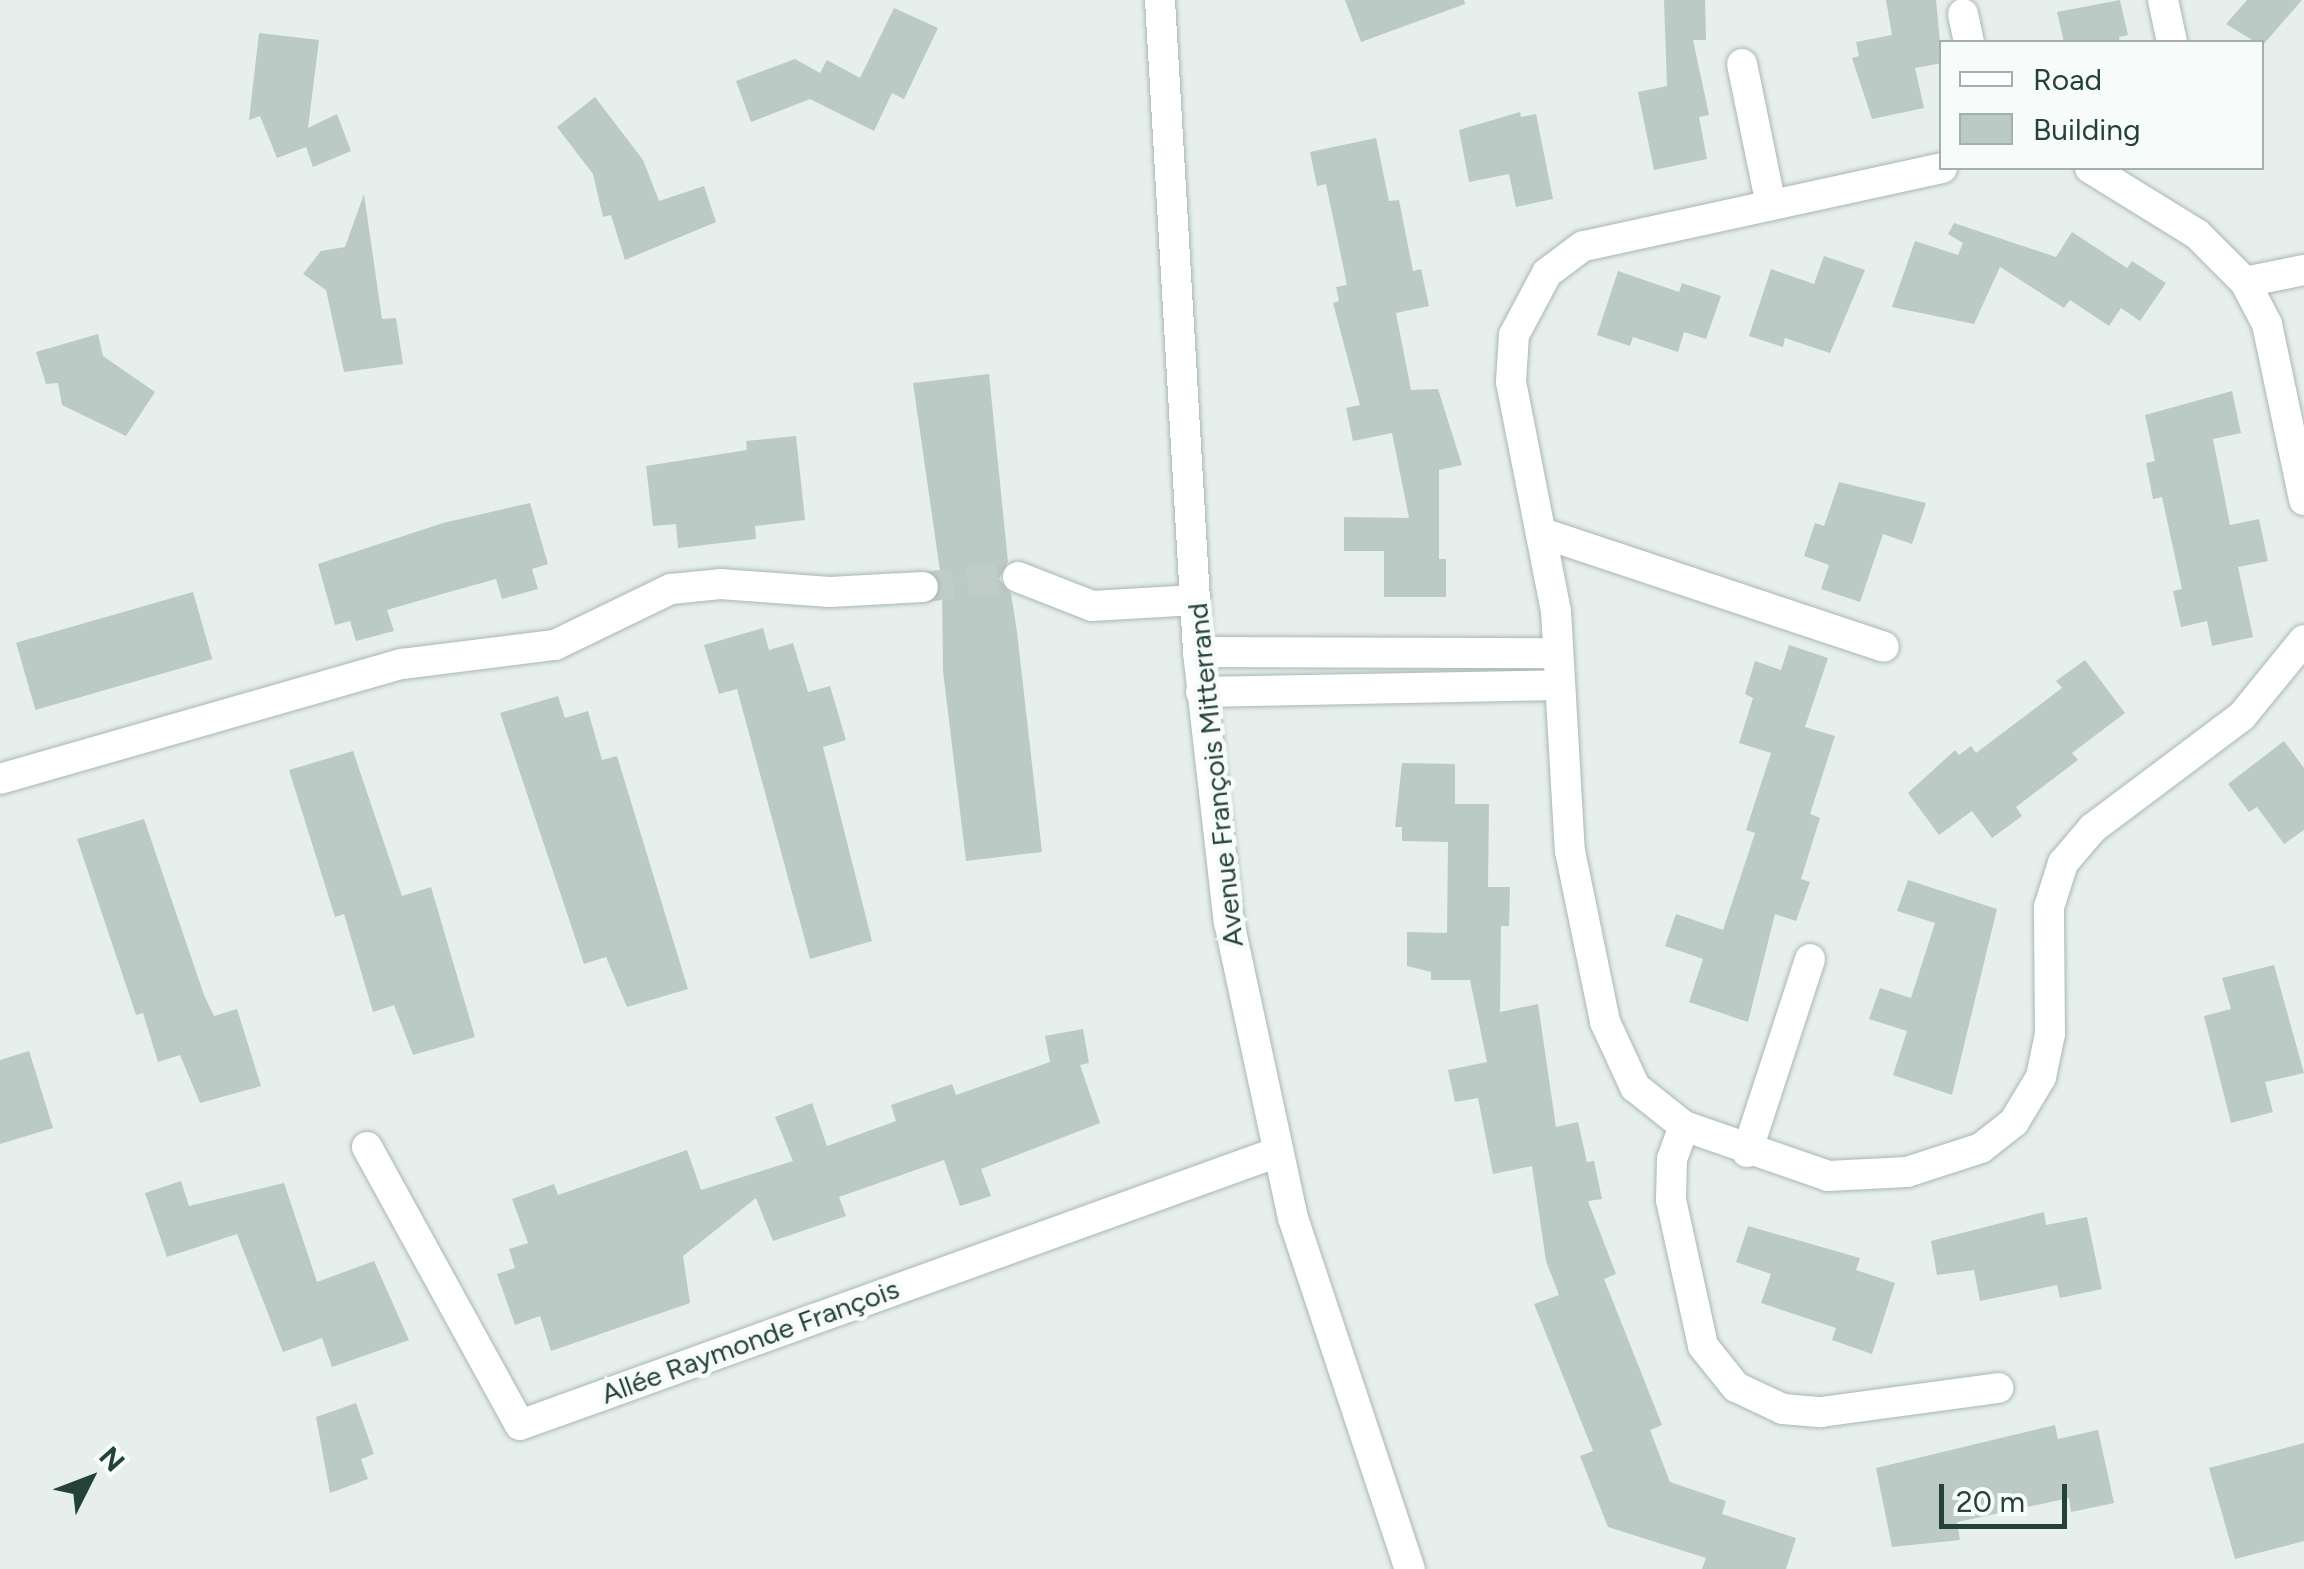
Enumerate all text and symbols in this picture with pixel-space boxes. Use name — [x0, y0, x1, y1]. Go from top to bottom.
legend — [1939, 40, 2264, 170]
text: Road — [2033, 61, 2102, 98]
text: Building — [2033, 111, 2141, 148]
street label: Avenue François Mitterrand — [1180, 601, 1250, 949]
street label: Allée Raymonde François — [596, 1271, 904, 1411]
north arrow — [40, 1429, 140, 1529]
text: N — [92, 1440, 132, 1478]
scale bar — [1944, 1464, 2072, 1526]
text: 20 m — [1956, 1483, 2025, 1520]

